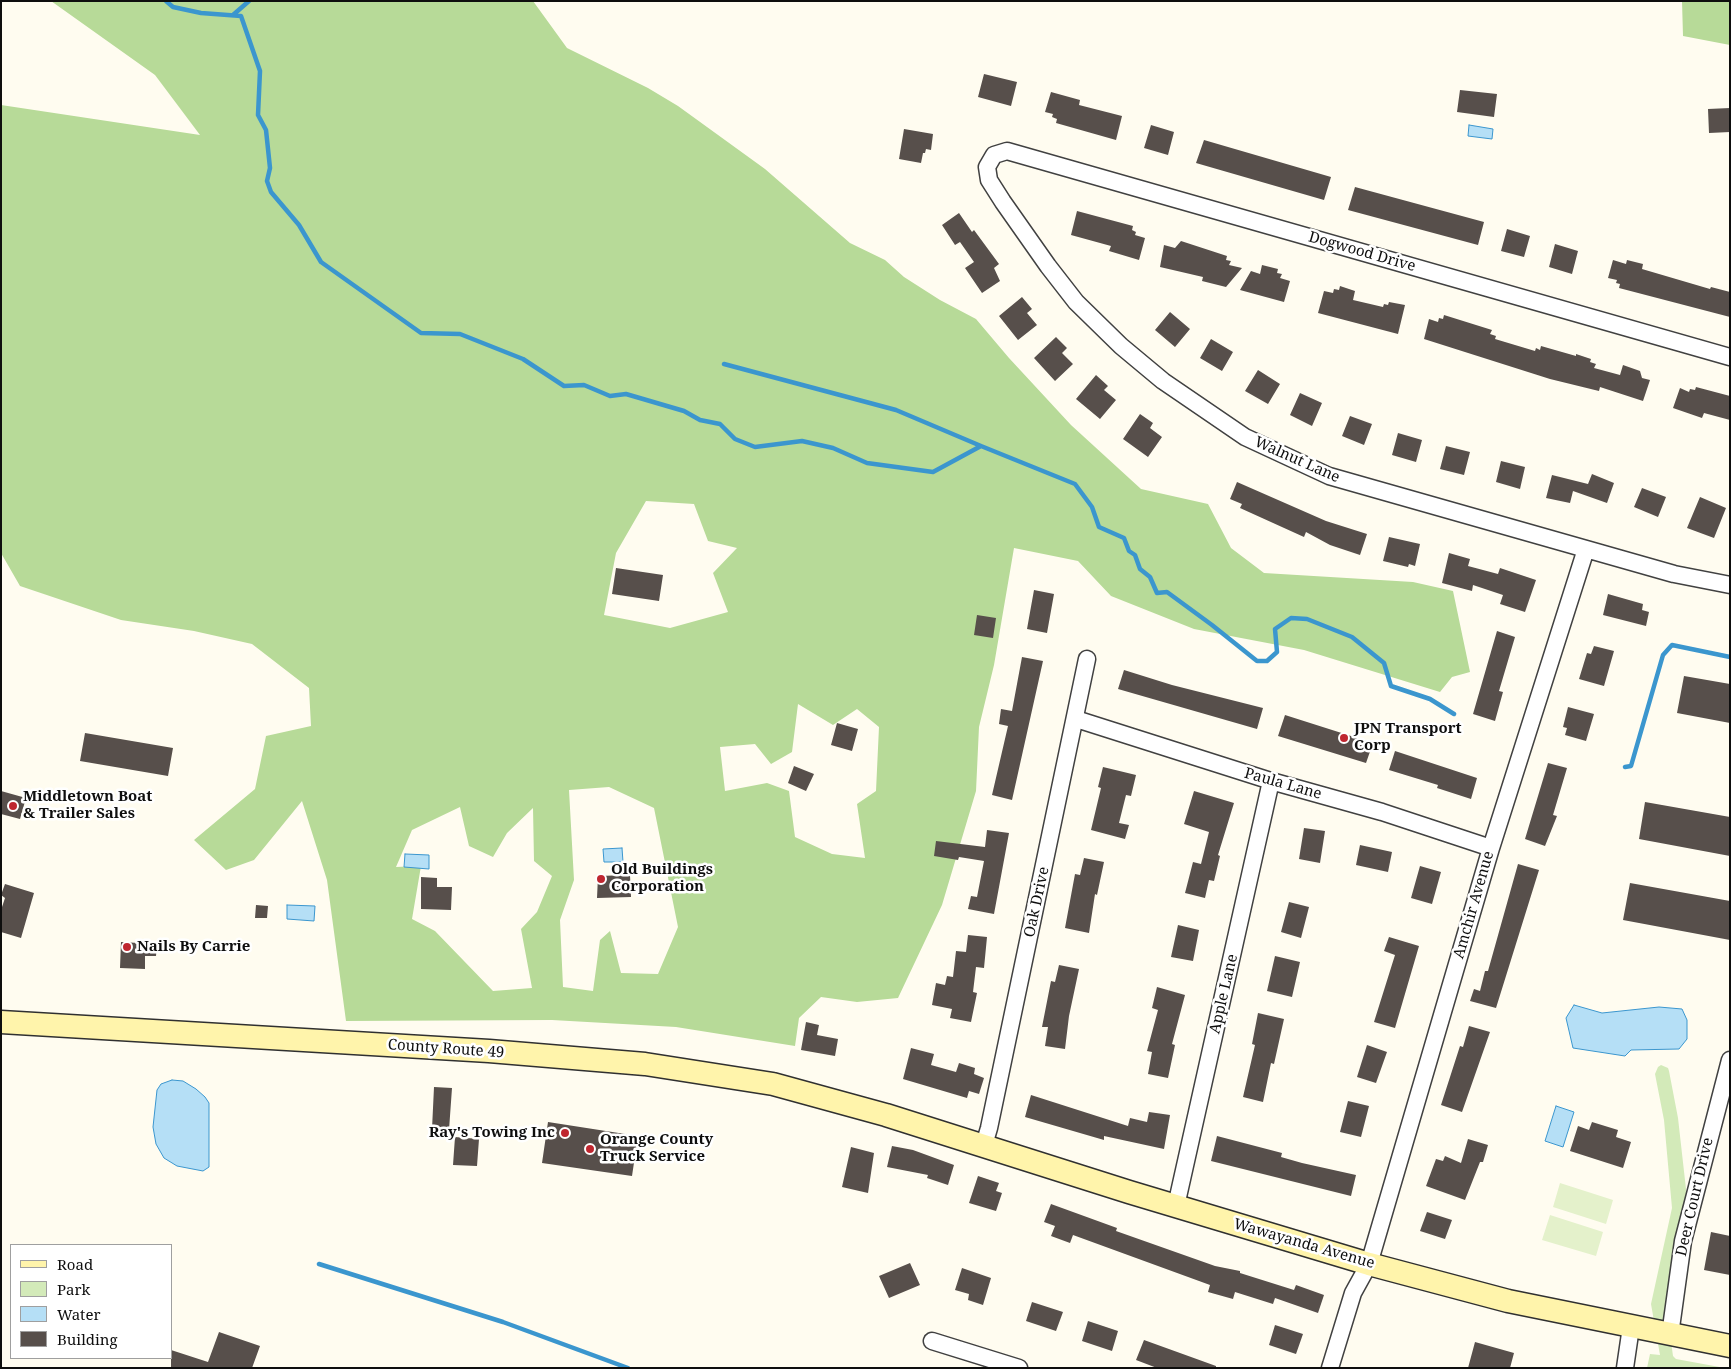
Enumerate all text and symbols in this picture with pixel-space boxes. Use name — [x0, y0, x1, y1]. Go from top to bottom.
street label: Dogwood Drive — [1306, 228, 1418, 276]
street label: Walnut Lane — [1251, 433, 1343, 487]
place label: JPN Transport Corp — [1354, 720, 1462, 755]
marker: JPN Transport Corp — [1338, 732, 1350, 744]
street label: Paula Lane — [1242, 764, 1324, 804]
place label: Middletown Boat & Trailer Sales — [23, 788, 152, 823]
marker: Middletown Boat & Trailer Sales — [7, 800, 19, 812]
street label: Amchir Avenue — [1450, 849, 1498, 961]
place label: Old Buildings Corporation — [611, 861, 713, 896]
street label: Oak Drive — [1021, 865, 1053, 939]
marker: Old Buildings Corporation — [595, 873, 607, 885]
place label: Nails By Carrie — [137, 938, 250, 956]
marker: Nails By Carrie — [121, 941, 133, 953]
street label: Apple Lane — [1206, 952, 1242, 1036]
street label: County Route 49 — [387, 1036, 505, 1062]
place label: Ray's Towing Inc — [429, 1124, 555, 1142]
marker: Ray's Towing Inc — [559, 1127, 571, 1139]
place label: Orange County Truck Service — [600, 1131, 713, 1166]
street label: Deer Court Drive — [1673, 1136, 1717, 1258]
marker: Orange County Truck Service — [584, 1143, 596, 1155]
street label: Wawayanda Avenue — [1231, 1215, 1377, 1273]
legend — [10, 1244, 172, 1359]
text: Road — [57, 1254, 93, 1274]
text: Park — [57, 1279, 90, 1299]
text: Water — [57, 1304, 100, 1324]
text: Building — [57, 1329, 118, 1349]

